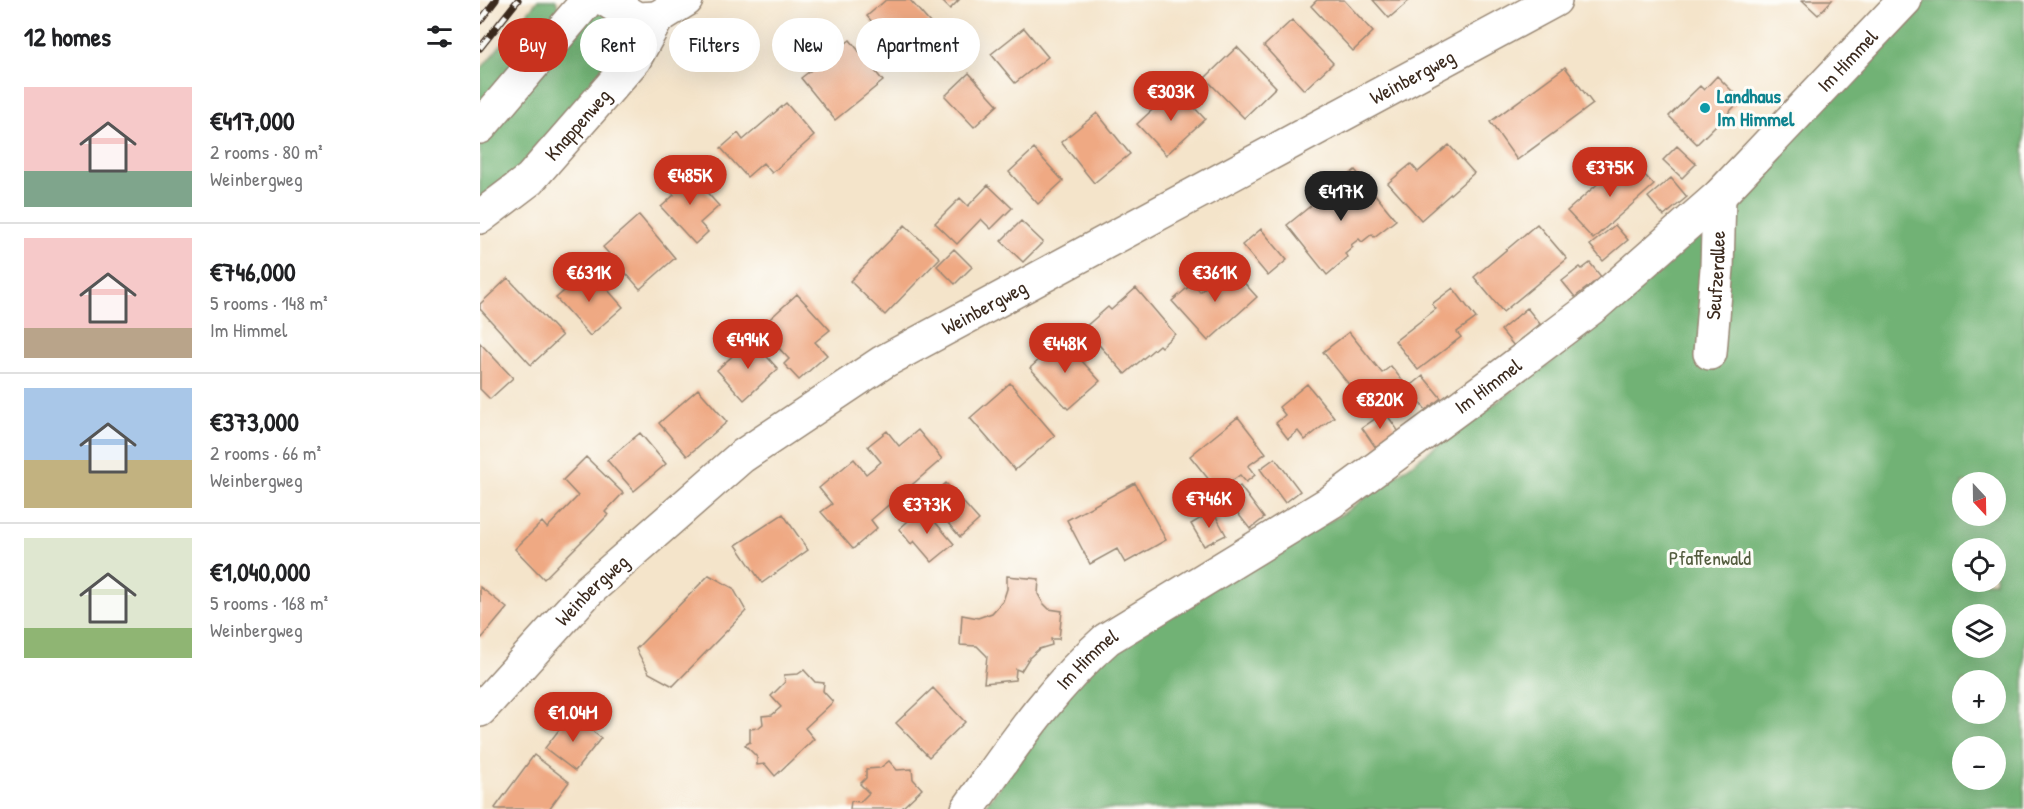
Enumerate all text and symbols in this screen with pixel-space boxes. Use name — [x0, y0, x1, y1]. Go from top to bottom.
chip: Buy — [498, 18, 568, 72]
chip: Rent — [580, 18, 657, 72]
chip: Filters — [669, 18, 760, 72]
chip: New — [772, 18, 844, 72]
chip: Apartment — [856, 18, 980, 72]
text: 12 homes — [24, 19, 111, 54]
icon: filters — [423, 20, 456, 53]
street label: Im Himmel — [1811, 22, 1884, 97]
street label: Weinbergweg — [1365, 43, 1459, 110]
pin: €303K — [1129, 71, 1213, 122]
text: €303K — [1148, 77, 1194, 104]
street label: Knappenweg — [538, 82, 616, 166]
place label: Landhaus Im Himmel — [1717, 82, 1795, 132]
marker: Landhaus Im Himmel — [1698, 101, 1712, 115]
text: €417,000 — [210, 103, 295, 138]
icon: home — [72, 111, 144, 183]
text: 2 rooms · 80 m² — [210, 138, 323, 165]
pin: €375K — [1568, 147, 1652, 198]
text: €375K — [1586, 153, 1634, 180]
pin: €485K — [648, 155, 732, 206]
text: €485K — [668, 161, 712, 188]
text: Weinbergweg — [210, 165, 303, 192]
pin: €417K — [1299, 171, 1383, 222]
text: €417K — [1319, 177, 1363, 204]
street label: Seufzerallee — [1699, 230, 1731, 321]
pin: €631K — [547, 252, 631, 303]
pin: €361K — [1173, 252, 1257, 303]
text: €746,000 — [210, 254, 296, 289]
text: €631K — [567, 258, 611, 285]
text: €361K — [1193, 258, 1237, 285]
icon: home — [72, 262, 144, 334]
street label: Weinbergweg — [937, 273, 1031, 341]
text: 5 rooms · 148 m² — [210, 289, 328, 316]
text: Im Himmel — [210, 316, 287, 343]
pin: €494K — [706, 319, 790, 370]
pin: €448K — [1023, 323, 1107, 374]
text: €494K — [727, 325, 769, 352]
text: €448K — [1043, 329, 1087, 356]
street label: Im Himmel — [1449, 351, 1527, 420]
pin: €820K — [1338, 379, 1422, 430]
text: €820K — [1356, 385, 1404, 412]
text: €373,000 — [210, 404, 299, 439]
icon: home — [72, 412, 144, 484]
text: 2 rooms · 66 m² — [210, 439, 321, 466]
text: Weinbergweg — [210, 466, 303, 493]
north arrow — [1952, 472, 2006, 526]
map controls — [1952, 472, 2006, 790]
pin: €746K — [1167, 478, 1251, 529]
pin: €373K — [885, 484, 969, 535]
text: €746K — [1186, 484, 1232, 511]
text: €373K — [903, 490, 951, 517]
button: locate — [1952, 538, 2006, 592]
park label: Pfaffenwald — [1669, 544, 1751, 571]
street label: Weinbergweg — [549, 548, 634, 632]
text: €1,040,000 — [210, 554, 310, 589]
icon: home — [72, 562, 144, 634]
text: 5 rooms · 168 m² — [210, 589, 328, 616]
button: layers — [1952, 604, 2006, 658]
text: Weinbergweg — [210, 616, 303, 643]
street label: Im Himmel — [1050, 621, 1123, 695]
button: + — [1952, 670, 2006, 724]
pin: €1.04M — [524, 692, 622, 743]
text: €1.04M — [548, 698, 598, 725]
button: − — [1952, 736, 2006, 790]

